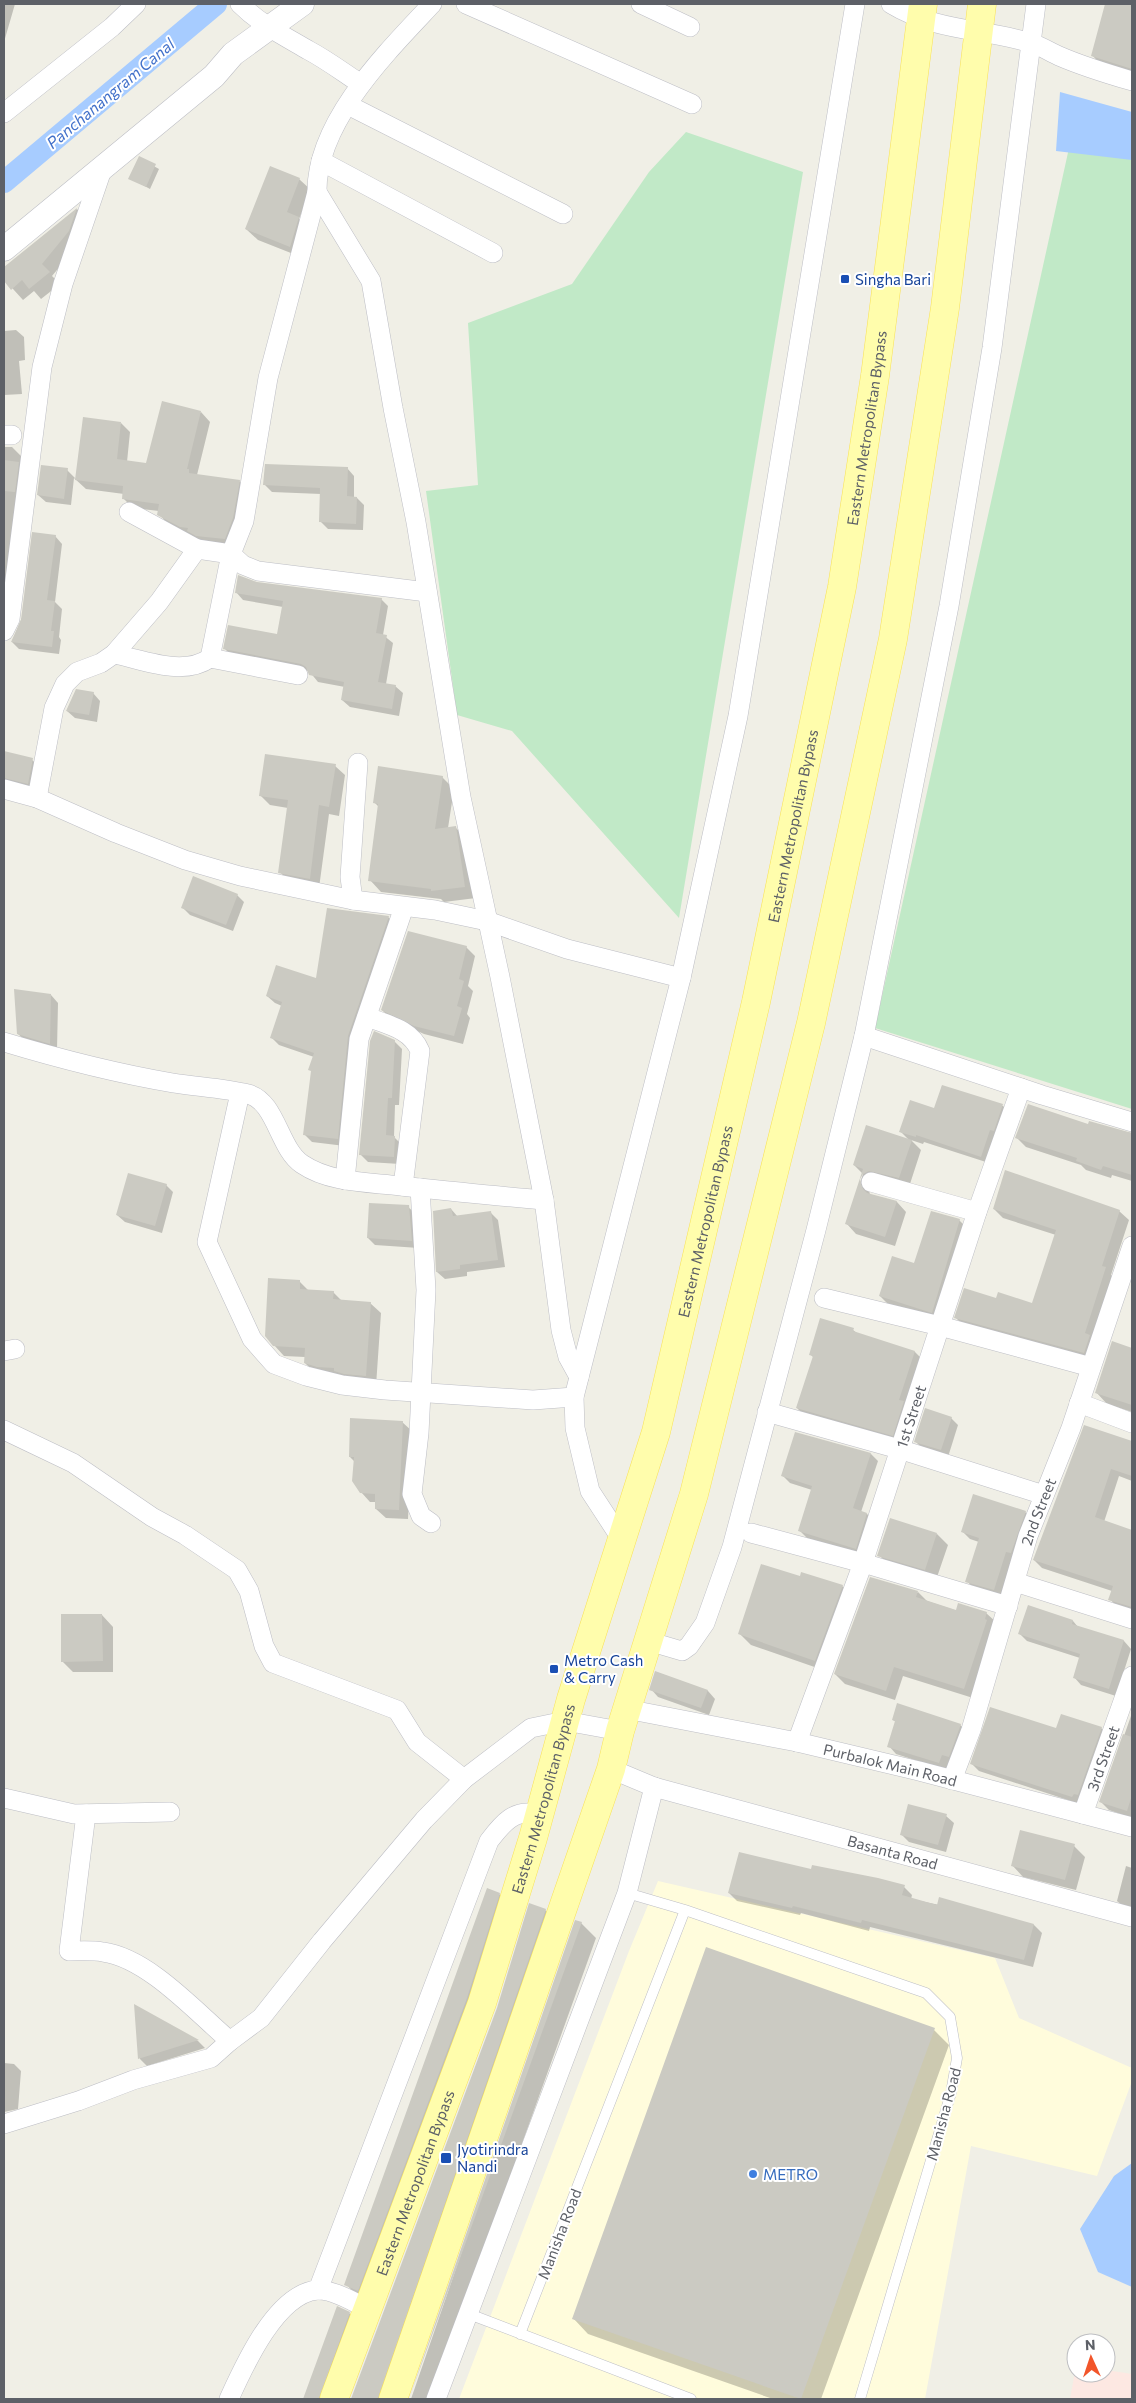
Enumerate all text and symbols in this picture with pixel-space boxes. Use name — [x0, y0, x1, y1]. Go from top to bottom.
water label: Panchanangram Canal — [42, 33, 178, 152]
place label: Singha Bari — [855, 270, 931, 288]
marker: Singha Bari — [839, 273, 851, 285]
street label: Eastern Metropolitan Bypass — [843, 329, 890, 527]
street label: Eastern Metropolitan Bypass — [764, 728, 821, 924]
street label: Eastern Metropolitan Bypass — [674, 1123, 736, 1319]
street label: 1st Street — [892, 1383, 929, 1450]
street label: 2nd Street — [1017, 1475, 1059, 1547]
place label: Metro Cash & Carry — [564, 1651, 643, 1686]
marker: Metro Cash & Carry — [548, 1663, 560, 1675]
street label: Eastern Metropolitan Bypass — [507, 1701, 578, 1896]
street label: 3rd Street — [1083, 1723, 1123, 1794]
street label: Purbalok Main Road — [822, 1740, 959, 1790]
street label: Basanta Road — [846, 1831, 940, 1873]
street label: Manisha Road — [922, 2065, 964, 2163]
street label: Eastern Metropolitan Bypass — [372, 2087, 458, 2278]
place label: Jyotirindra Nandi — [457, 2140, 529, 2175]
marker: Jyotirindra Nandi — [439, 2151, 453, 2165]
place label: METRO — [763, 2165, 818, 2183]
marker: METRO — [747, 2168, 759, 2180]
street label: Manisha Road — [533, 2186, 585, 2282]
north arrow — [1066, 2333, 1116, 2383]
text: N — [1085, 2336, 1096, 2353]

